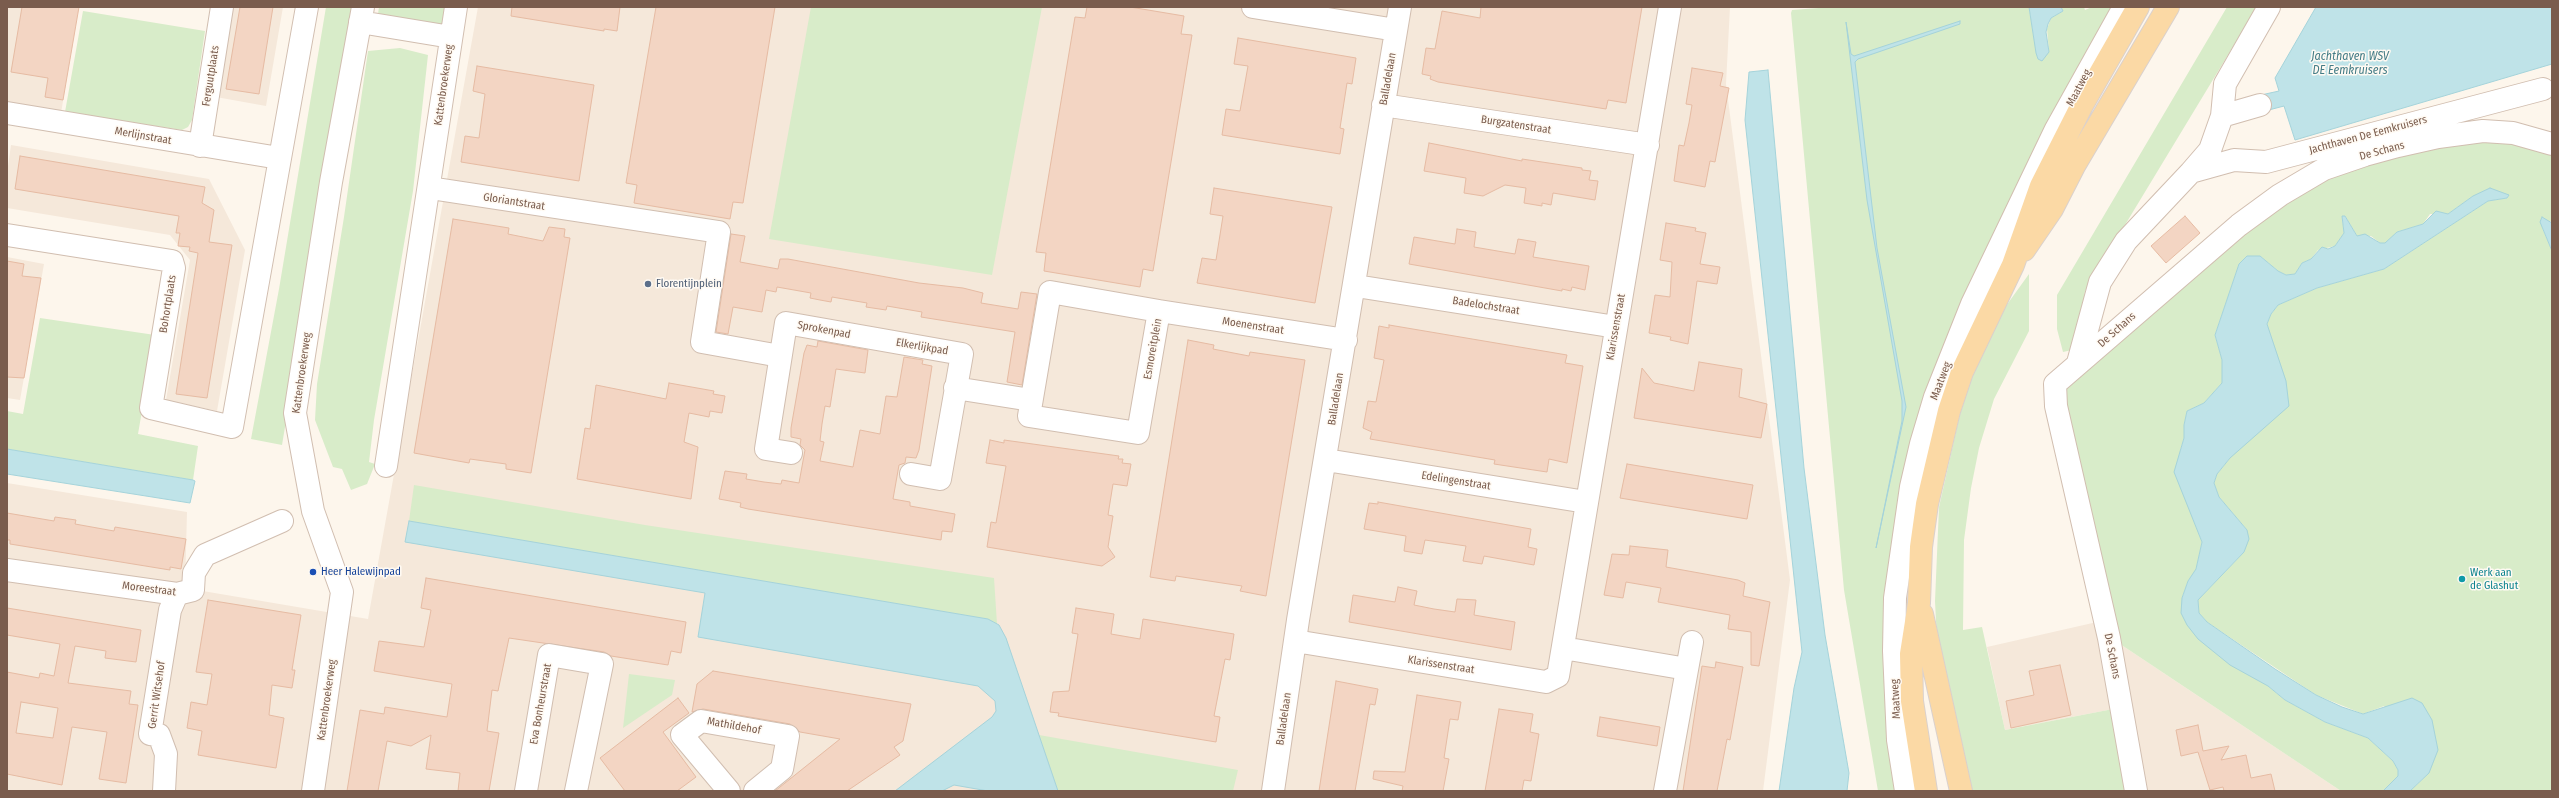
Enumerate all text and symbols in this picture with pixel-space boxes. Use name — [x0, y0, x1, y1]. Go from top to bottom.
street label: Kattenbroekerweg — [432, 43, 456, 127]
street label: Ferguutplaats — [200, 45, 222, 107]
water label: Jachthaven WSV DE Eemkruisers — [2311, 50, 2389, 78]
street label: Balladelaan — [1377, 52, 1399, 106]
street label: Maatweg — [2064, 67, 2094, 109]
street label: Burgzatenstraat — [1480, 113, 1552, 137]
street label: Jachthaven De Eemkruisers — [2308, 113, 2428, 157]
street label: Merlijnstraat — [114, 125, 172, 147]
street label: De Schans — [2358, 139, 2406, 163]
street label: Gloriantstraat — [482, 191, 546, 213]
street label: Bohortplaats — [157, 274, 179, 334]
place label: Florentijnplein — [656, 277, 722, 291]
marker: Florentijnplein — [643, 279, 653, 289]
street label: Klarissenstraat — [1604, 293, 1628, 361]
street label: Badelochstraat — [1451, 294, 1521, 318]
street label: De Schans — [2095, 310, 2139, 350]
street label: Moenenstraat — [1221, 315, 1285, 337]
street label: Esmoreitplein — [1141, 317, 1165, 381]
street label: Sprokenpad — [796, 318, 852, 342]
street label: Kattenbroekerweg — [290, 331, 314, 415]
street label: Elkerlijkpad — [895, 336, 949, 358]
street label: Maatweg — [1928, 360, 1954, 402]
street label: Balladelaan — [1325, 372, 1347, 426]
street label: Edelingenstraat — [1420, 469, 1492, 493]
place label: Heer Halewijnpad — [321, 565, 401, 579]
place label: Werk aan de Glashut — [2470, 566, 2518, 592]
marker: Heer Halewijnpad — [308, 567, 318, 577]
marker: Werk aan de Glashut — [2457, 574, 2467, 584]
street label: Moreestraat — [121, 579, 177, 599]
street label: De Schans — [2101, 632, 2123, 680]
street label: Klarissenstraat — [1407, 653, 1475, 677]
street label: Kattenbroekerweg — [315, 658, 339, 742]
street label: Gerrit Witsehof — [146, 660, 168, 730]
street label: Eva Bonheurstraat — [527, 662, 555, 746]
street label: Maatweg — [1888, 679, 1904, 719]
street label: Balladelaan — [1274, 692, 1294, 746]
street label: Mathildehof — [706, 715, 762, 737]

